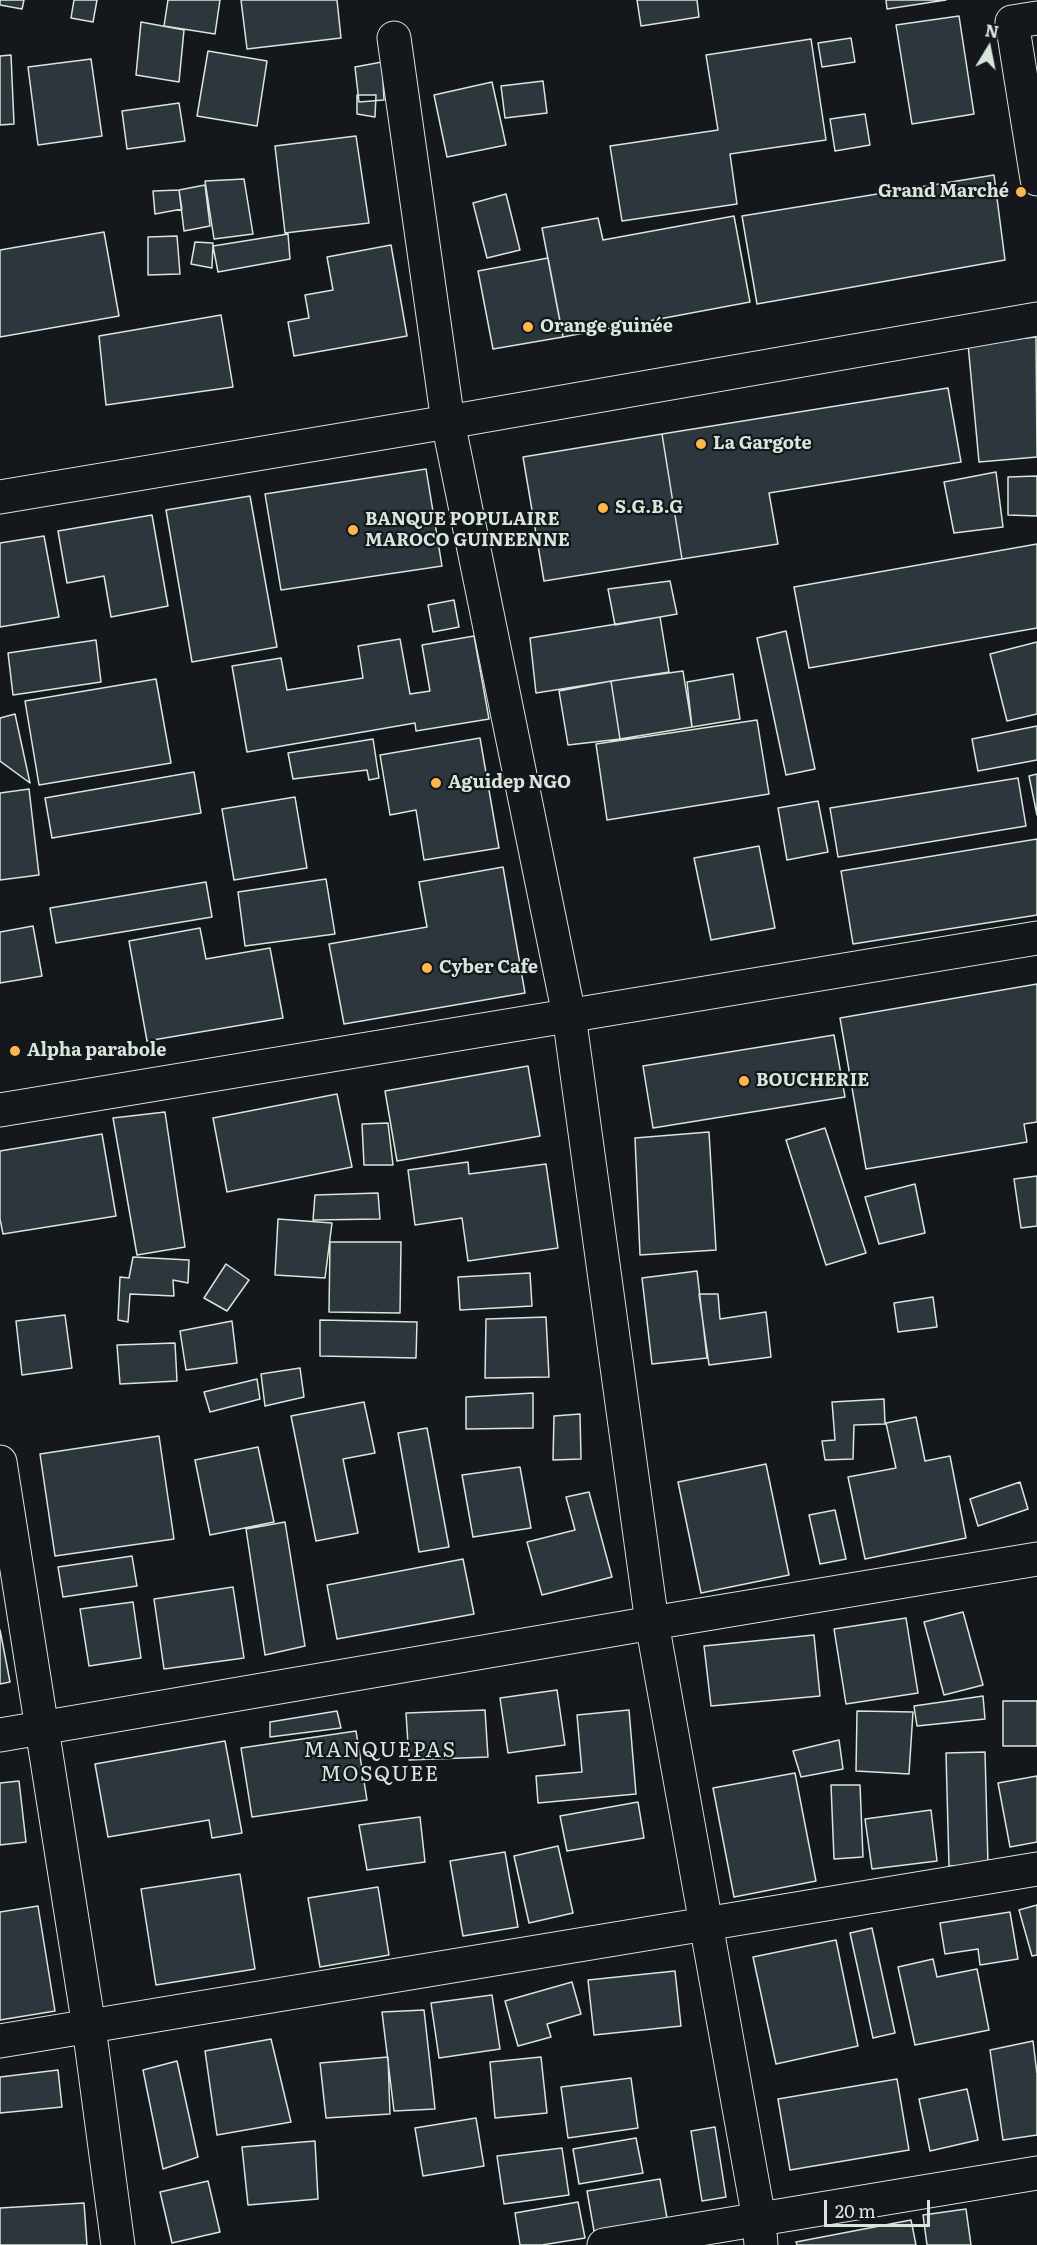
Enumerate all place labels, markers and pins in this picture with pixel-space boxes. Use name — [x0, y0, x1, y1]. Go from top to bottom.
place label: Grand Marché — [878, 181, 1009, 203]
marker: Grand Marché — [1014, 185, 1028, 199]
place label: Orange guinée — [540, 316, 673, 338]
marker: Orange guinée — [521, 320, 535, 334]
place label: La Gargote — [713, 433, 812, 455]
marker: La Gargote — [694, 437, 708, 451]
place label: S.G.B.G — [615, 497, 683, 519]
marker: S.G.B.G — [596, 501, 610, 515]
place label: BANQUE POPULAIRE MAROCO GUINEENNE — [365, 509, 570, 552]
marker: BANQUE POPULAIRE MAROCO GUINEENNE — [346, 523, 360, 537]
place label: Aguidep NGO — [448, 772, 571, 794]
marker: Aguidep NGO — [429, 776, 443, 790]
place label: Cyber Cafe — [439, 957, 538, 979]
marker: Cyber Cafe — [420, 961, 434, 975]
place label: Alpha parabole — [27, 1040, 166, 1062]
marker: Alpha parabole — [8, 1044, 22, 1058]
place label: BOUCHERIE — [756, 1070, 869, 1092]
marker: BOUCHERIE — [737, 1074, 751, 1088]

